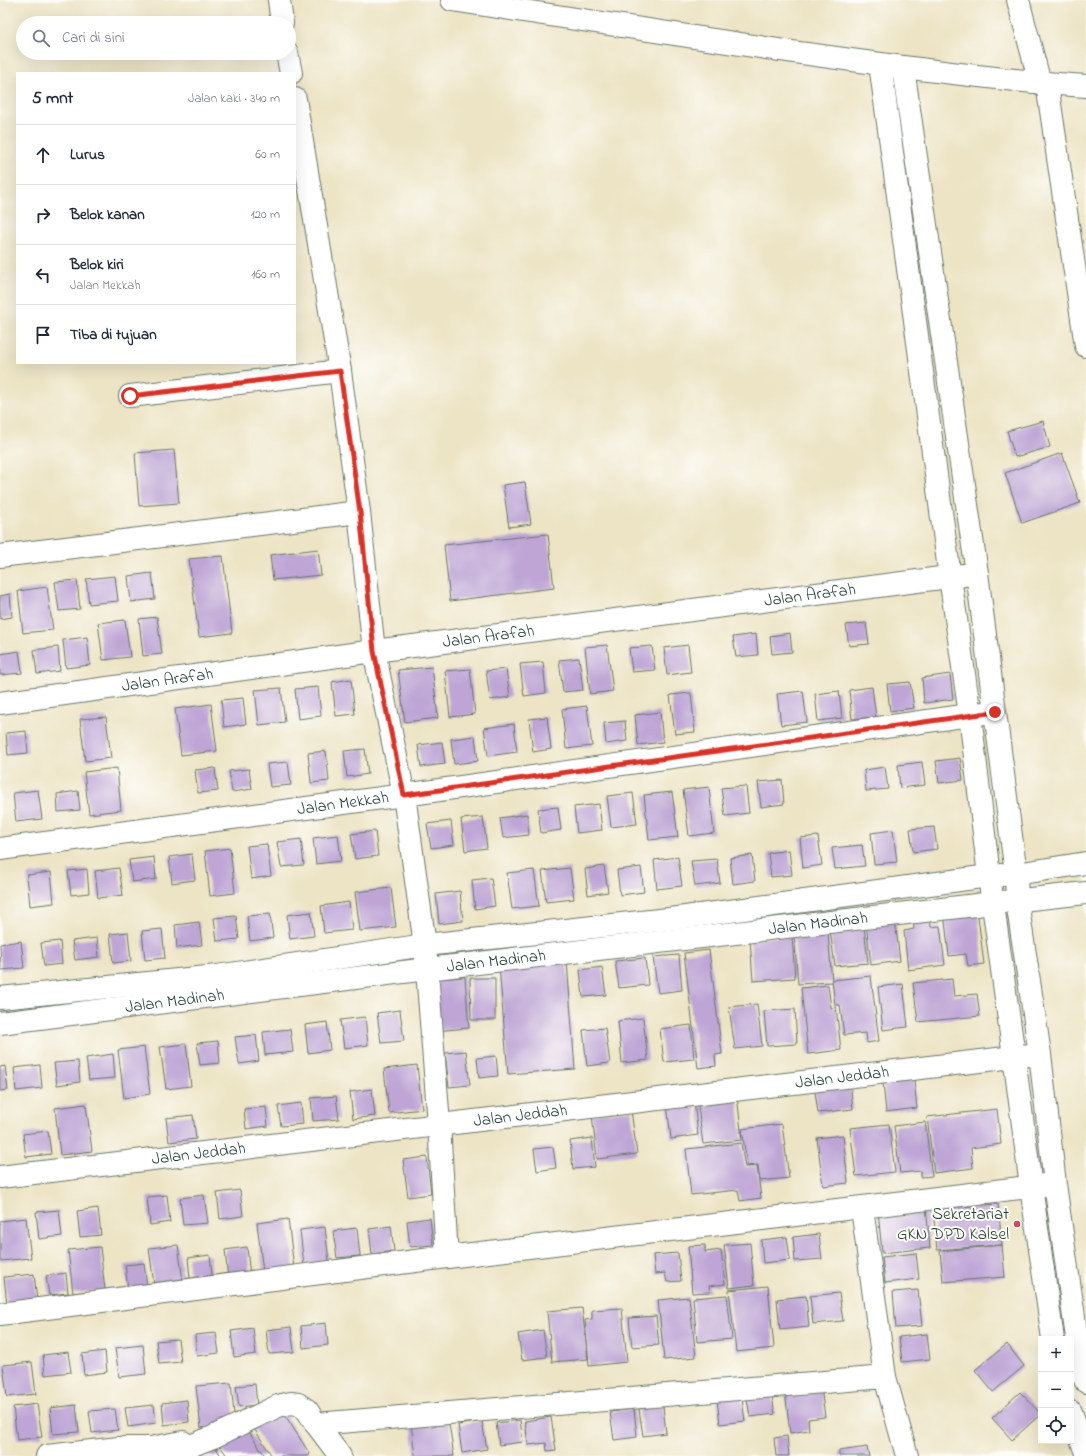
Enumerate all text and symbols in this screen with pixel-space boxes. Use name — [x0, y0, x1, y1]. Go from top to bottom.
search box — [16, 16, 296, 60]
icon: search — [30, 27, 52, 49]
text: Cari di sini — [62, 27, 125, 49]
text: 5 mnt — [32, 86, 73, 111]
text: Jalan kaki · 340 m — [188, 89, 280, 108]
icon: ahead — [32, 144, 54, 166]
text: Lurus — [70, 144, 105, 166]
text: 60 m — [255, 145, 280, 164]
icon: right — [32, 204, 54, 226]
text: Belok kanan — [70, 204, 145, 226]
text: 120 m — [250, 205, 280, 224]
text: Belok kiri — [70, 254, 124, 276]
icon: left — [32, 264, 54, 286]
text: 160 m — [251, 265, 280, 284]
text: Jalan Mekkah — [70, 276, 141, 295]
icon: arrive — [32, 324, 54, 346]
text: Tiba di tujuan — [70, 324, 157, 346]
route start — [121, 387, 139, 405]
street label: Jalan Arafah — [762, 577, 857, 613]
street label: Jalan Arafah — [441, 618, 536, 655]
street label: Jalan Arafah — [120, 661, 215, 698]
route end — [986, 703, 1004, 721]
street label: Jalan Mekkah — [296, 785, 390, 822]
street label: Jalan Madinah — [767, 905, 869, 942]
street label: Jalan Madinah — [445, 943, 547, 979]
street label: Jalan Madinah — [123, 982, 226, 1020]
street label: Jalan Jeddah — [794, 1059, 890, 1095]
street label: Jalan Jeddah — [472, 1097, 569, 1133]
street label: Jalan Jeddah — [150, 1136, 247, 1171]
place label: Sekretariat GKN DPD Kalsel — [897, 1202, 1009, 1247]
marker: Sekretariat GKN DPD Kalsel — [1012, 1219, 1022, 1229]
map controls — [1038, 1336, 1074, 1444]
button: + — [1038, 1336, 1074, 1372]
button: − — [1038, 1372, 1074, 1408]
button: locate — [1038, 1408, 1074, 1444]

